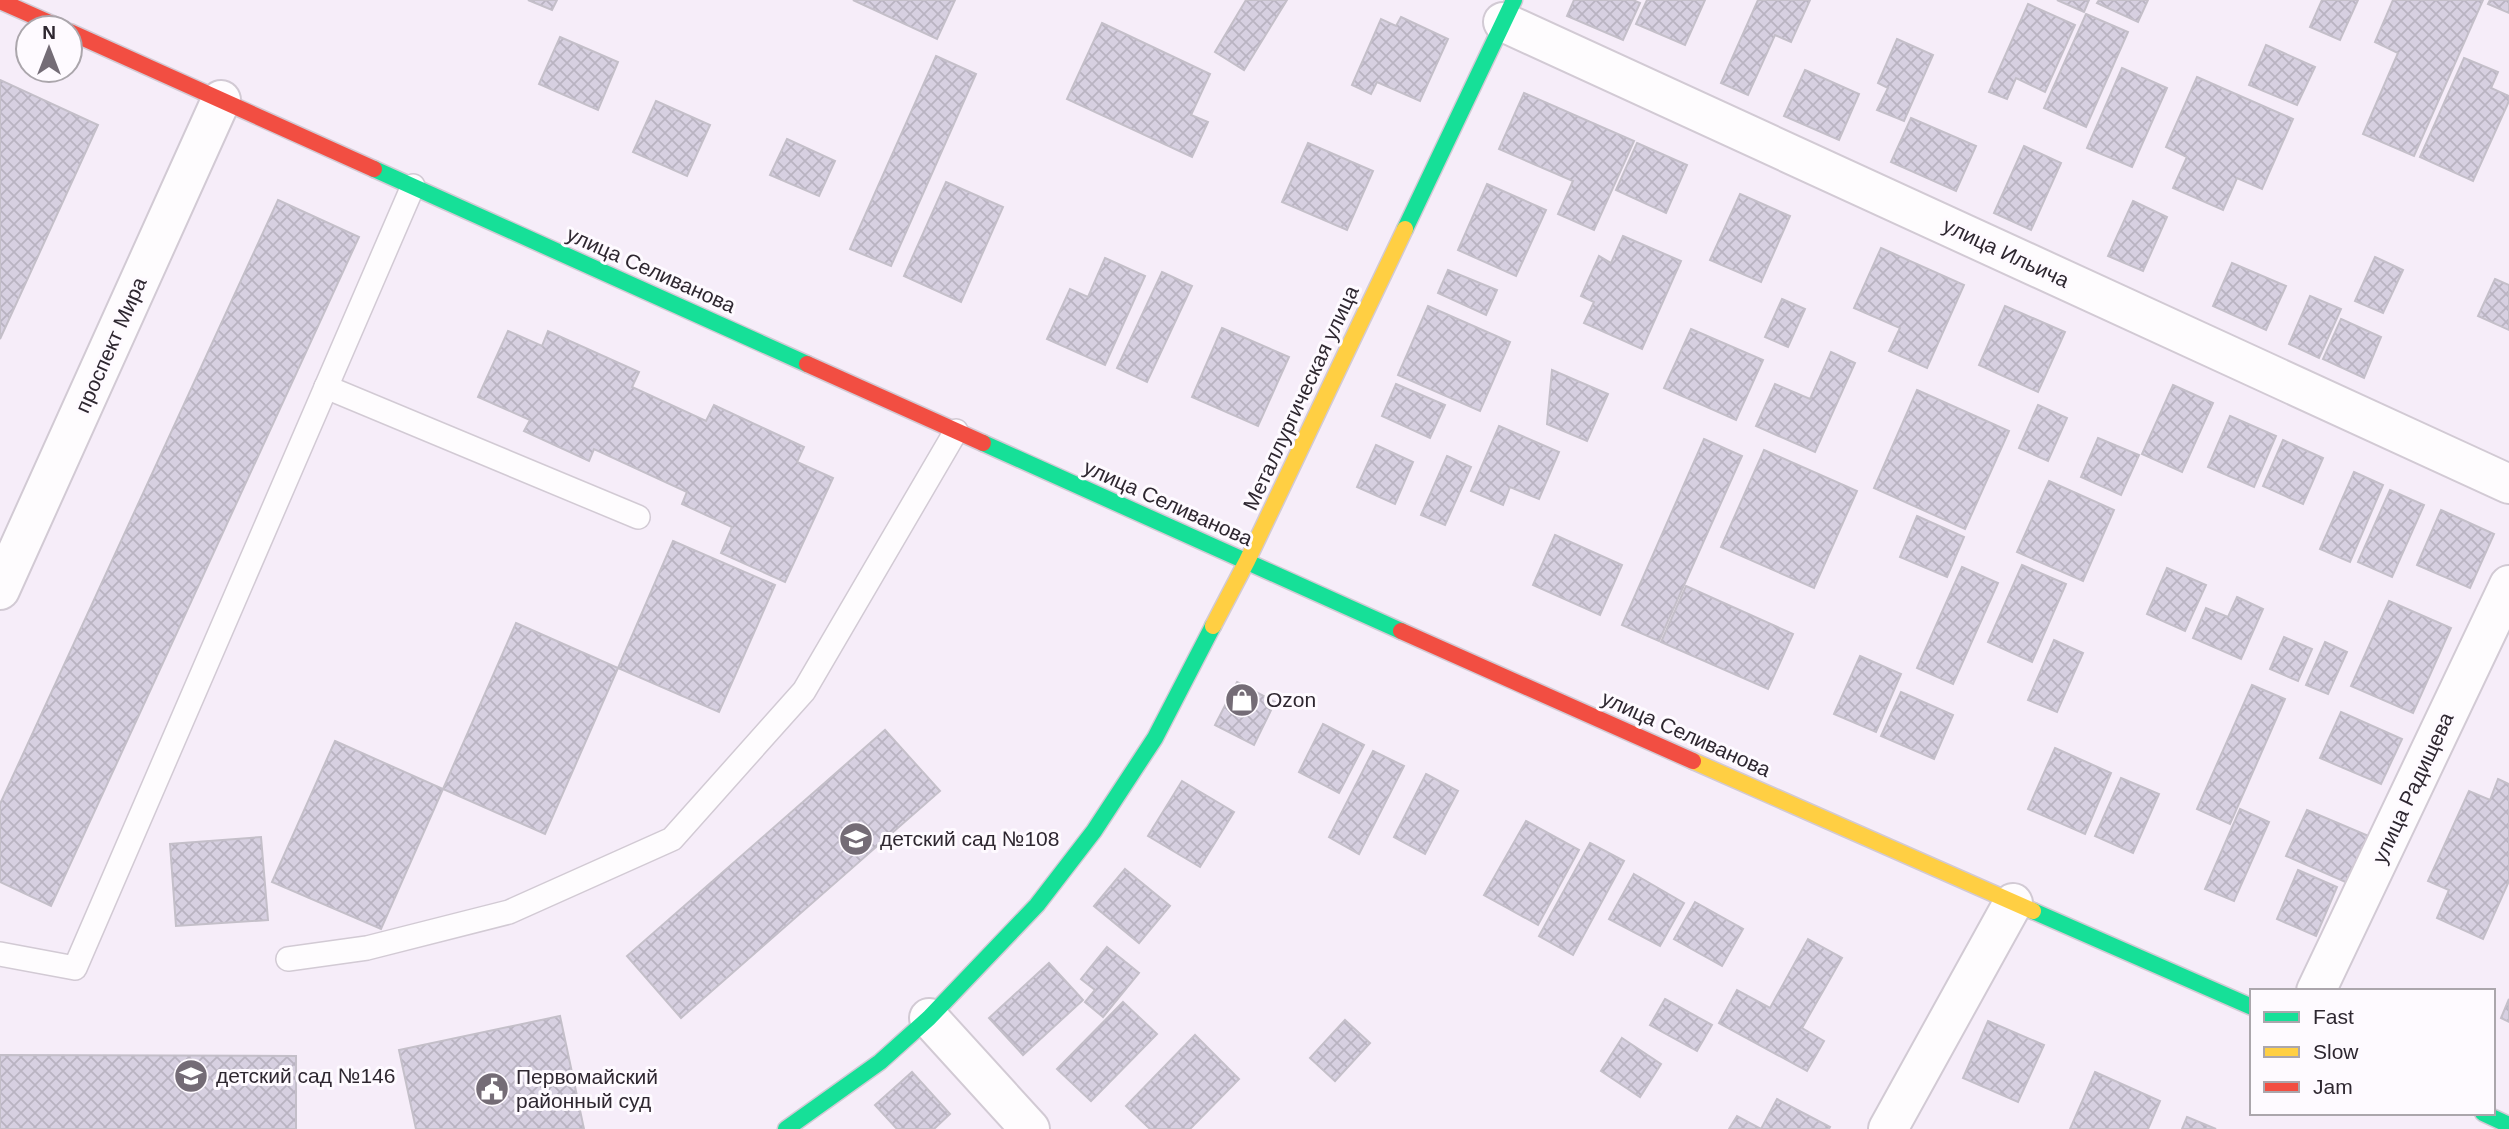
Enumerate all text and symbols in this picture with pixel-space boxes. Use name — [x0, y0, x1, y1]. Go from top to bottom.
north arrow — [14, 14, 84, 84]
text: N — [42, 22, 56, 43]
street label: улица Ильича — [1940, 213, 2073, 292]
street label: улица Селиванова — [563, 222, 739, 317]
street label: проспект Мира — [70, 273, 151, 416]
street label: Металлургическая улица — [1238, 282, 1363, 514]
street label: улица Селиванова — [1080, 455, 1256, 550]
shop icon: Ozon — [1223, 681, 1261, 719]
street label: улица Селиванова — [1598, 686, 1774, 781]
place label: Ozon — [1266, 688, 1316, 711]
street label: улица Радищева — [2367, 708, 2458, 867]
school or university icon: детский сад №108 — [837, 820, 875, 858]
place label: детский сад №108 — [880, 827, 1059, 850]
legend — [2250, 989, 2495, 1115]
text: Fast — [2313, 1005, 2354, 1028]
text: Slow — [2313, 1040, 2359, 1063]
school or university icon: детский сад №146 — [172, 1057, 210, 1095]
place label: детский сад №146 — [216, 1064, 395, 1087]
place label: Первомайский районный суд — [516, 1065, 658, 1112]
public building icon: Первомайский районный суд — [473, 1070, 511, 1108]
text: Jam — [2313, 1075, 2353, 1098]

